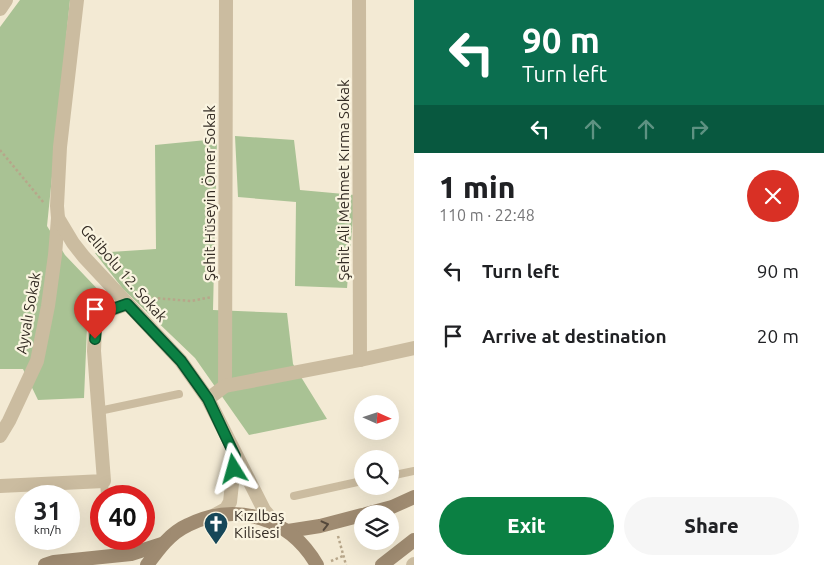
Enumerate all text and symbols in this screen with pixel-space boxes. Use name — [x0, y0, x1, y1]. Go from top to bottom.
icon: left — [439, 20, 504, 85]
text: 90 m — [522, 20, 600, 60]
text: Turn left — [522, 61, 607, 86]
street label: Şehit Ali Mehmet Kırma Sokak — [335, 79, 352, 281]
street label: Şehit Hüseyin Ömer Sokak — [201, 105, 218, 281]
icon: left — [526, 115, 554, 143]
icon: ahead — [579, 115, 607, 143]
icon: ahead — [632, 115, 660, 143]
icon: right — [685, 115, 713, 143]
text: 1 min — [439, 170, 515, 204]
button: close — [747, 170, 799, 222]
text: 110 m · 22:48 — [439, 206, 535, 224]
street label: Gelibolu 12. Sokak — [77, 221, 171, 325]
icon: left — [439, 257, 467, 285]
text: Turn left — [482, 260, 560, 282]
text: 90 m — [757, 260, 799, 282]
street label: Ayvalı Sokak — [12, 270, 44, 355]
pin — [74, 288, 116, 339]
icon: arrive — [81, 295, 109, 323]
icon: arrive — [439, 322, 467, 350]
text: Arrive at destination — [482, 325, 667, 347]
text: 20 m — [757, 325, 799, 347]
north arrow — [354, 395, 399, 440]
map controls — [354, 395, 399, 550]
position arrow — [207, 442, 259, 494]
button: search — [354, 450, 399, 495]
speed limit sign: 40 — [90, 485, 155, 550]
text: 31 — [33, 497, 62, 525]
button: Exit — [439, 497, 614, 555]
button: Share — [624, 497, 799, 555]
button: layers — [354, 505, 399, 550]
place label: Kızılbaş Kilisesi — [234, 507, 285, 541]
church icon: Kızılbaş Kilisesi — [203, 511, 229, 545]
one-way arrow — [321, 520, 330, 531]
text: km/h — [34, 523, 61, 536]

